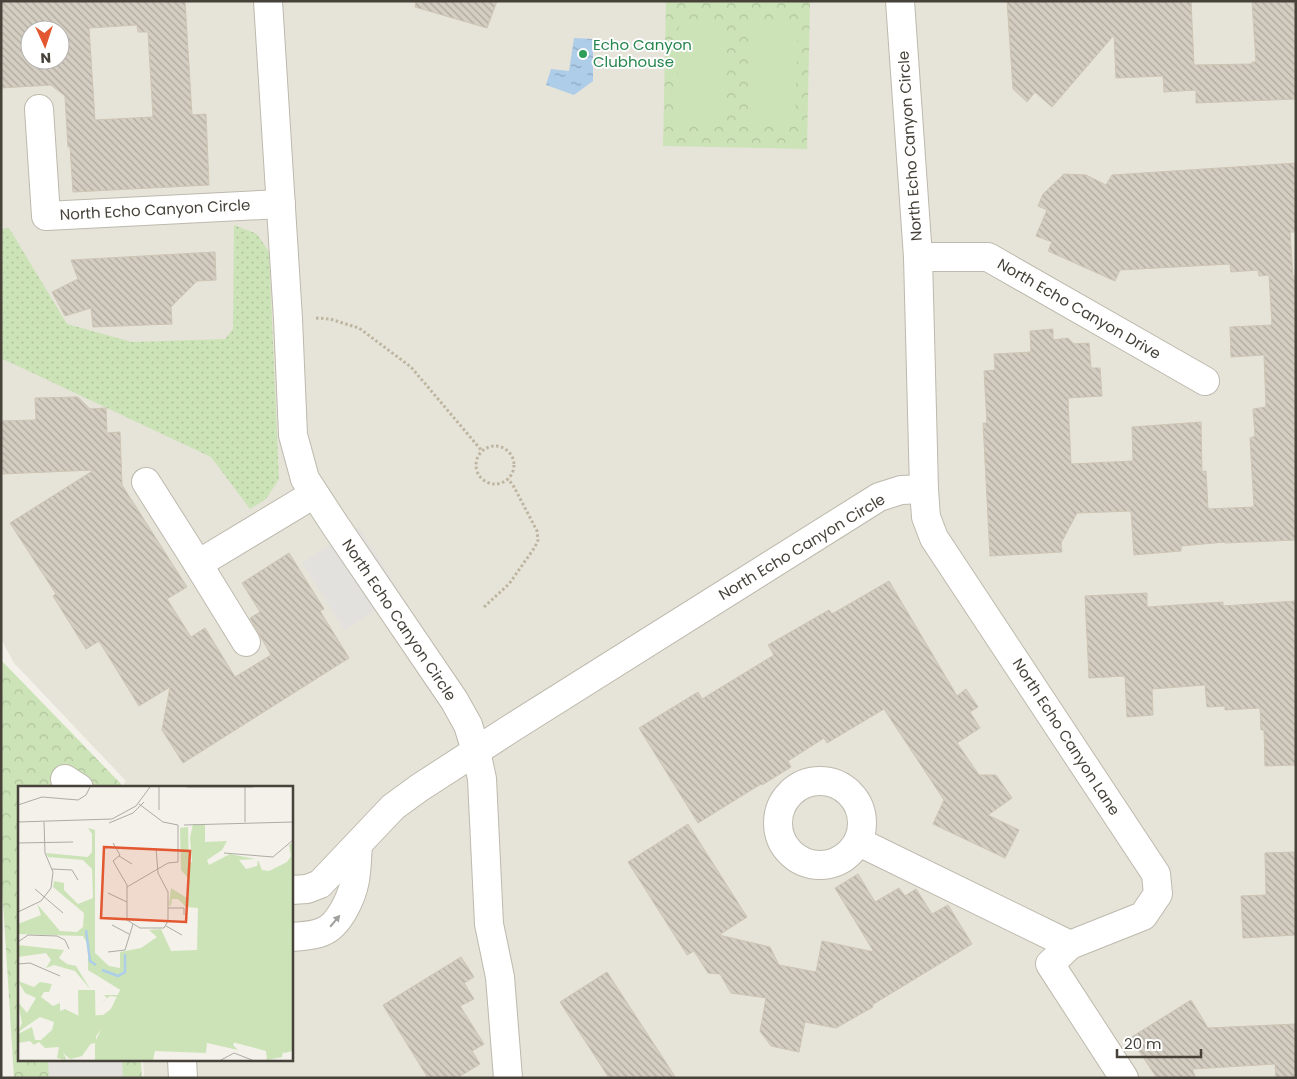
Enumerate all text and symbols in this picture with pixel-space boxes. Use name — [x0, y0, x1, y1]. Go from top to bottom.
north arrow — [20, 20, 70, 70]
place label: Echo Canyon Clubhouse — [593, 34, 692, 72]
text: N — [40, 48, 51, 68]
marker: Echo Canyon Clubhouse — [577, 48, 589, 60]
street label: North Echo Canyon Circle — [892, 50, 927, 242]
street label: North Echo Canyon Circle — [59, 194, 251, 225]
street label: North Echo Canyon Drive — [994, 253, 1165, 364]
street label: North Echo Canyon Circle — [715, 488, 889, 605]
street label: North Echo Canyon Circle — [337, 535, 461, 705]
street label: North Echo Canyon Lane — [1008, 654, 1125, 819]
inset map — [18, 786, 292, 1062]
one-way arrow — [329, 915, 340, 928]
scale bar — [1117, 1026, 1201, 1058]
text: 20 m — [1124, 1033, 1162, 1054]

